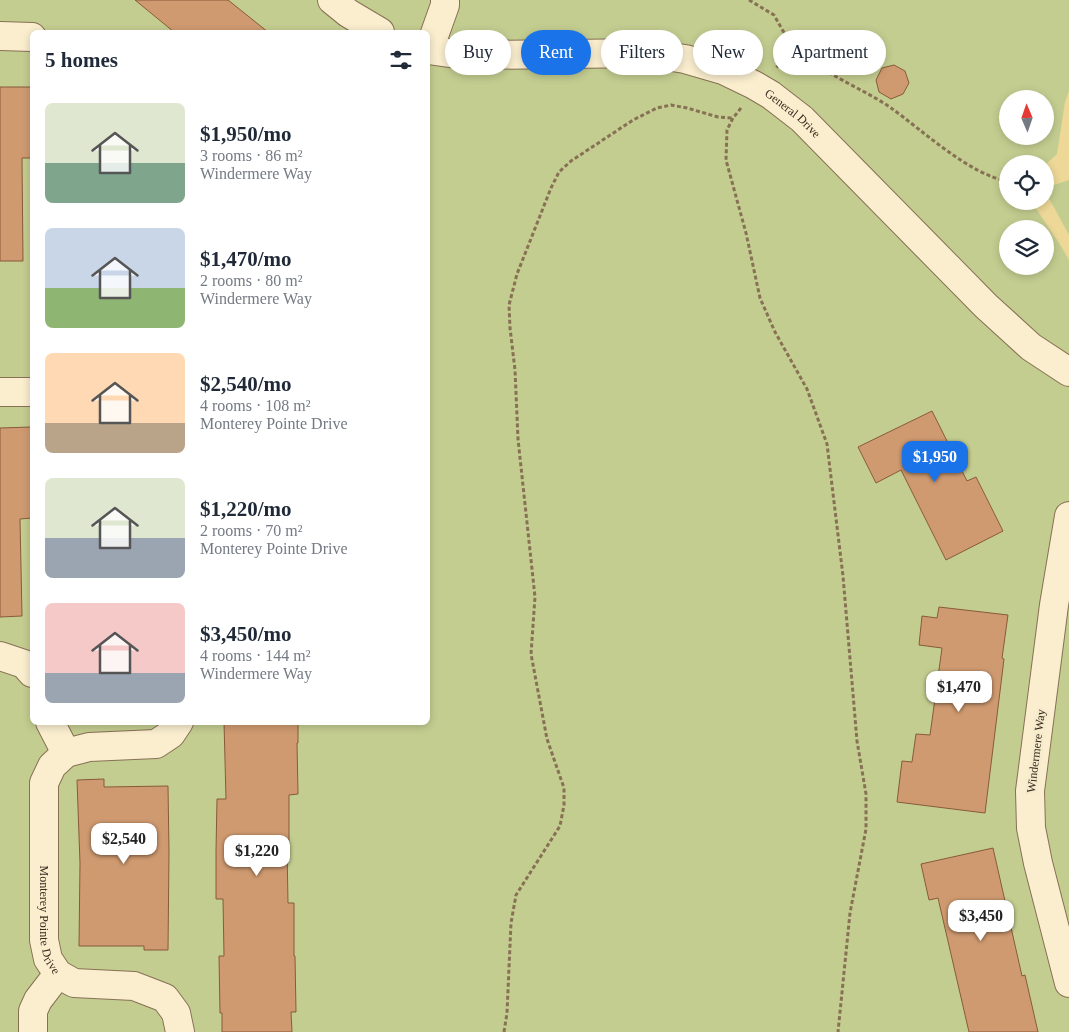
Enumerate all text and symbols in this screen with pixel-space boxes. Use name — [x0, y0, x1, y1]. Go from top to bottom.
chip: Buy — [445, 30, 511, 75]
chip: Rent — [521, 30, 591, 75]
chip: Filters — [601, 30, 683, 75]
chip: New — [693, 30, 763, 75]
chip: Apartment — [773, 30, 886, 75]
icon: filters — [387, 46, 415, 74]
text: 5 homes — [45, 48, 118, 72]
street label: General Drive — [763, 86, 823, 141]
north arrow — [999, 90, 1054, 145]
map controls — [999, 90, 1054, 275]
text: $1,950/mo — [200, 122, 292, 146]
icon: home — [85, 123, 145, 183]
text: 3 rooms · 86 m² — [200, 147, 303, 164]
button: locate — [999, 155, 1054, 210]
text: Windermere Way — [200, 165, 312, 182]
button: layers — [999, 220, 1054, 275]
text: $1,470/mo — [200, 247, 292, 271]
icon: home — [85, 248, 145, 308]
text: 2 rooms · 80 m² — [200, 272, 303, 289]
text: Windermere Way — [200, 290, 312, 307]
text: $2,540/mo — [200, 372, 292, 396]
icon: home — [85, 373, 145, 433]
text: 4 rooms · 108 m² — [200, 397, 311, 414]
text: Monterey Pointe Drive — [200, 415, 348, 432]
pin: $1,950 — [894, 440, 976, 483]
text: $1,950 — [913, 448, 957, 465]
text: $1,220/mo — [200, 497, 292, 521]
icon: home — [85, 498, 145, 558]
text: 2 rooms · 70 m² — [200, 522, 303, 539]
text: Monterey Pointe Drive — [200, 540, 348, 557]
text: $3,450/mo — [200, 622, 292, 646]
icon: home — [85, 623, 145, 683]
text: 4 rooms · 144 m² — [200, 647, 311, 664]
text: Windermere Way — [200, 665, 312, 682]
pin: $1,470 — [918, 670, 1000, 713]
text: $1,470 — [937, 678, 981, 695]
street label: Windermere Way — [1024, 708, 1048, 794]
pin: $2,540 — [83, 822, 165, 865]
text: $2,540 — [102, 830, 146, 847]
pin: $1,220 — [216, 834, 298, 877]
text: $1,220 — [235, 842, 279, 859]
street label: Monterey Pointe Drive — [37, 865, 63, 977]
pin: $3,450 — [940, 900, 1022, 942]
text: $3,450 — [959, 907, 1003, 924]

